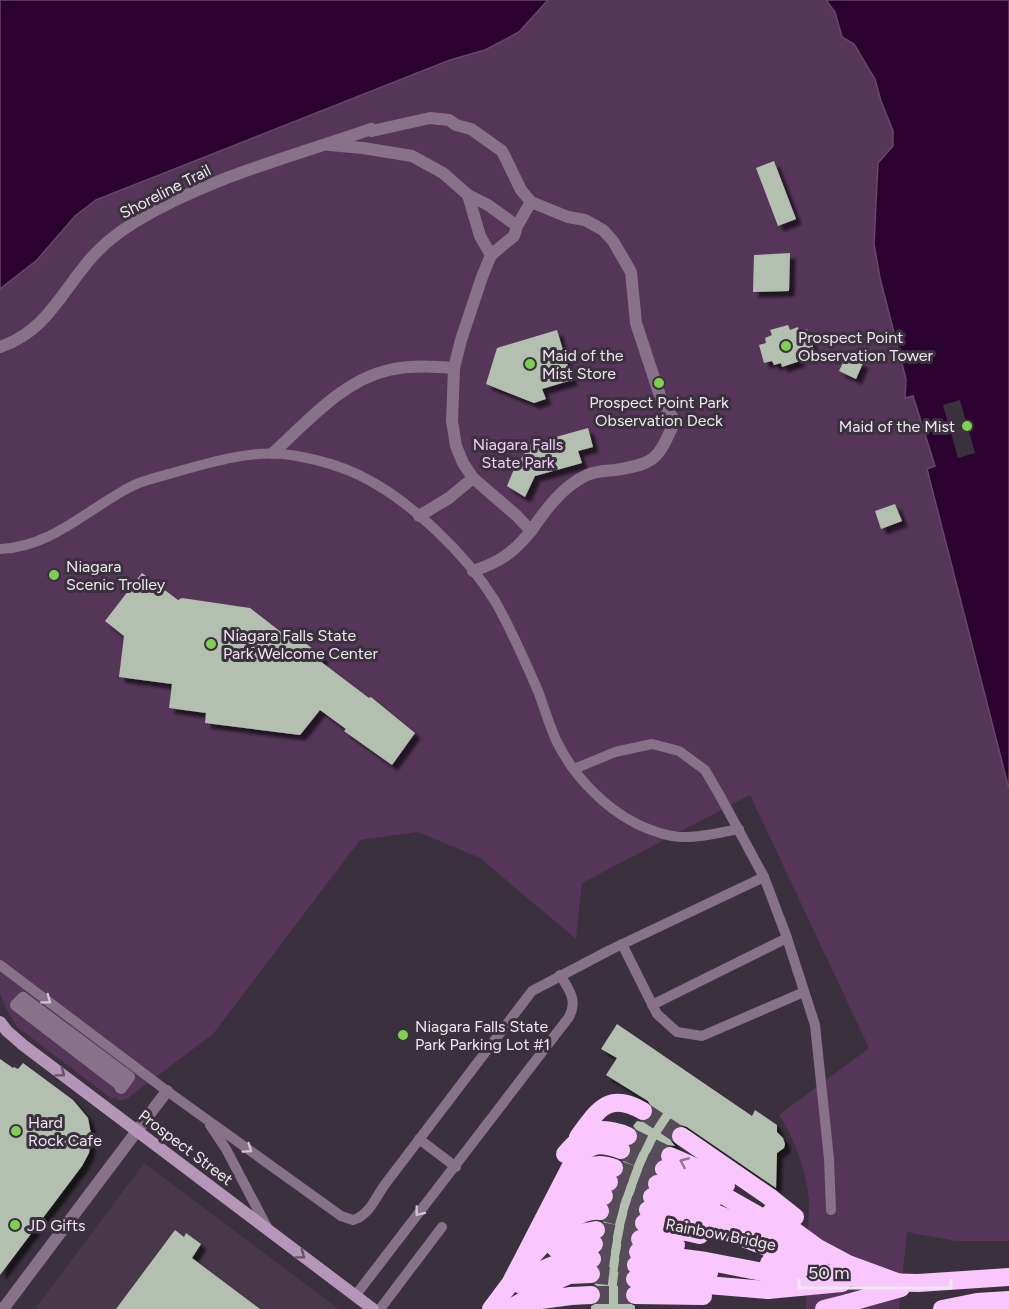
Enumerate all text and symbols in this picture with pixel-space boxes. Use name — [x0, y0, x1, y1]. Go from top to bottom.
street label: Shoreline Trail — [116, 160, 214, 223]
place label: Prospect Point Observation Tower — [798, 328, 934, 365]
marker: Prospect Point Observation Tower — [779, 339, 793, 353]
place label: Maid of the Mist Store — [542, 346, 624, 383]
marker: Maid of the Mist Store — [523, 357, 537, 371]
marker: Prospect Point Park Observation Deck — [652, 376, 666, 390]
place label: Prospect Point Park Observation Deck — [589, 393, 729, 430]
place label: Maid of the Mist — [839, 417, 955, 436]
marker: Maid of the Mist — [960, 419, 974, 433]
park label: Niagara Falls State Park — [473, 435, 563, 472]
place label: Niagara Scenic Trolley — [66, 557, 166, 594]
marker: Niagara Scenic Trolley — [47, 568, 61, 582]
place label: Niagara Falls State Park Welcome Center — [223, 626, 379, 663]
marker: Niagara Falls State Park Welcome Center — [204, 637, 218, 651]
one-way arrow — [40, 993, 51, 1004]
place label: Niagara Falls State Park Parking Lot #1 — [415, 1017, 550, 1054]
marker: Niagara Falls State Park Parking Lot #1 — [396, 1028, 410, 1042]
one-way arrow — [54, 1066, 65, 1077]
street label: Prospect Street — [135, 1106, 237, 1189]
place label: Hard Rock Cafe — [28, 1113, 102, 1150]
marker: Hard Rock Cafe — [9, 1124, 23, 1138]
one-way arrow — [242, 1142, 253, 1153]
one-way arrow — [680, 1158, 691, 1170]
one-way arrow — [415, 1205, 426, 1216]
street label: Rainbow Bridge — [664, 1214, 778, 1255]
place label: JD Gifts — [27, 1216, 85, 1235]
marker: JD Gifts — [8, 1218, 22, 1232]
one-way arrow — [294, 1247, 305, 1258]
scale bar — [799, 1252, 950, 1290]
text: 50 m — [808, 1262, 850, 1284]

